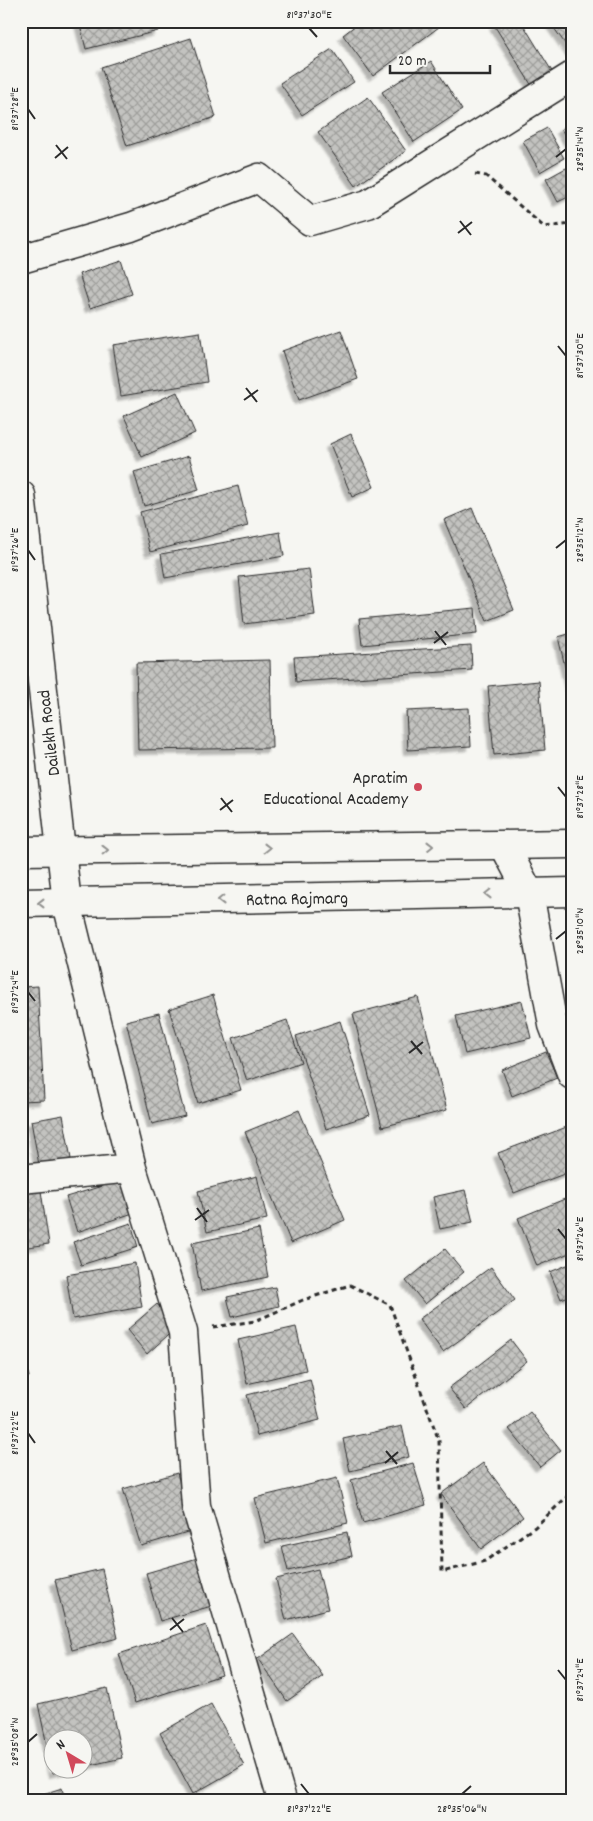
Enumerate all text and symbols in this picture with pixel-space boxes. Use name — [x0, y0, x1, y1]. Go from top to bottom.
text: 81°37'30"E — [286, 7, 332, 24]
scale bar — [390, 42, 490, 74]
text: 20 m — [398, 51, 426, 73]
text: 81°37'28"E — [7, 87, 24, 131]
text: 28°35'14"N — [572, 126, 589, 171]
text: 81°37'30"E — [572, 333, 589, 379]
text: 28°35'12"N — [572, 517, 589, 563]
text: 81°37'26"E — [7, 527, 24, 572]
street label: Dailekh Road — [33, 688, 68, 777]
place label: Apratim Educational Academy — [263, 767, 409, 813]
text: 81°37'28"E — [572, 775, 589, 819]
marker: Apratim Educational Academy — [412, 781, 424, 793]
one-way arrow — [426, 841, 434, 851]
one-way arrow — [264, 843, 272, 853]
one-way arrow — [102, 845, 109, 855]
street label: Ratna Rajmarg — [246, 887, 348, 914]
one-way arrow — [484, 889, 492, 899]
one-way arrow — [216, 895, 224, 905]
one-way arrow — [36, 898, 44, 908]
text: 28°35'10"N — [572, 908, 589, 954]
text: 81°37'24"E — [7, 970, 24, 1014]
text: 81°37'26"E — [572, 1216, 589, 1261]
text: 81°37'22"E — [7, 1411, 24, 1455]
text: 81°37'24"E — [572, 1658, 589, 1702]
text: 28°35'08"N — [7, 1718, 24, 1766]
north arrow — [42, 1728, 92, 1778]
text: N — [52, 1735, 70, 1755]
text: 81°37'22"E — [287, 1801, 331, 1818]
text: 28°35'06"N — [437, 1801, 487, 1818]

